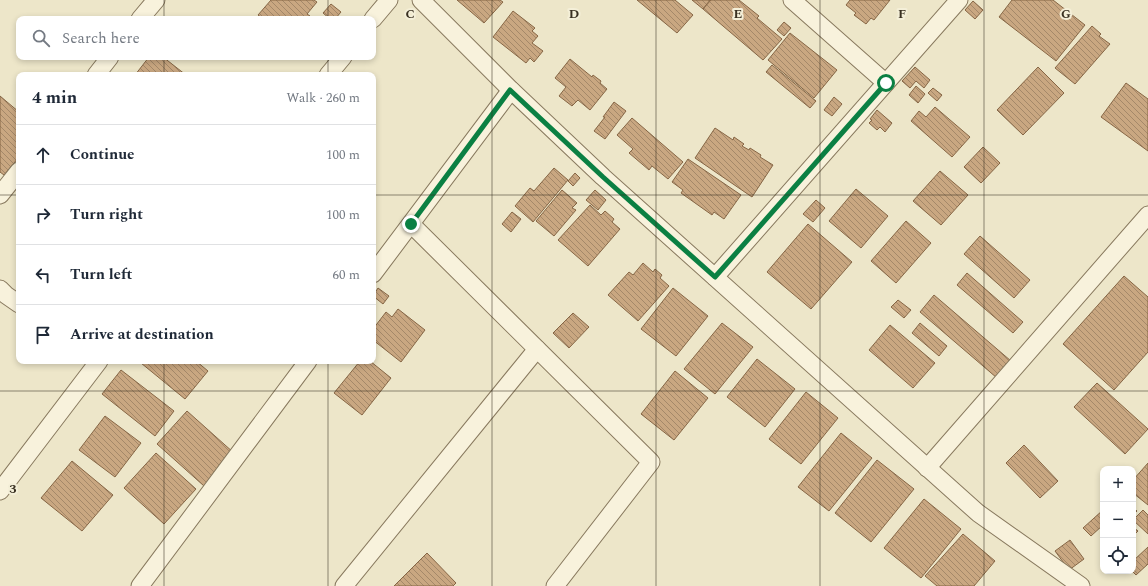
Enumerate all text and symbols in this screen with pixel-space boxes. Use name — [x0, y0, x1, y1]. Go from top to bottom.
text: C — [405, 4, 415, 24]
text: D — [569, 4, 579, 24]
text: E — [734, 4, 743, 24]
text: F — [898, 4, 906, 24]
text: G — [1061, 4, 1071, 24]
search box — [16, 16, 376, 60]
icon: search — [30, 27, 52, 49]
text: Search here — [62, 27, 140, 50]
route start — [877, 74, 895, 92]
text: 4 min — [32, 85, 77, 111]
text: Walk · 260 m — [286, 88, 360, 108]
text: Continue — [70, 143, 135, 166]
icon: ahead — [32, 144, 54, 166]
text: 100 m — [326, 145, 360, 165]
text: Turn right — [70, 203, 143, 226]
icon: right — [32, 204, 54, 226]
text: 100 m — [326, 205, 360, 225]
route end — [402, 215, 420, 233]
text: Turn left — [70, 263, 132, 286]
icon: left — [32, 264, 54, 286]
text: 60 m — [333, 265, 360, 285]
text: Arrive at destination — [70, 323, 214, 346]
icon: arrive — [32, 324, 54, 346]
map controls — [1100, 466, 1136, 574]
button: + — [1100, 466, 1136, 502]
text: 3 — [9, 479, 17, 499]
button: − — [1100, 502, 1136, 538]
button: locate — [1100, 538, 1136, 574]

